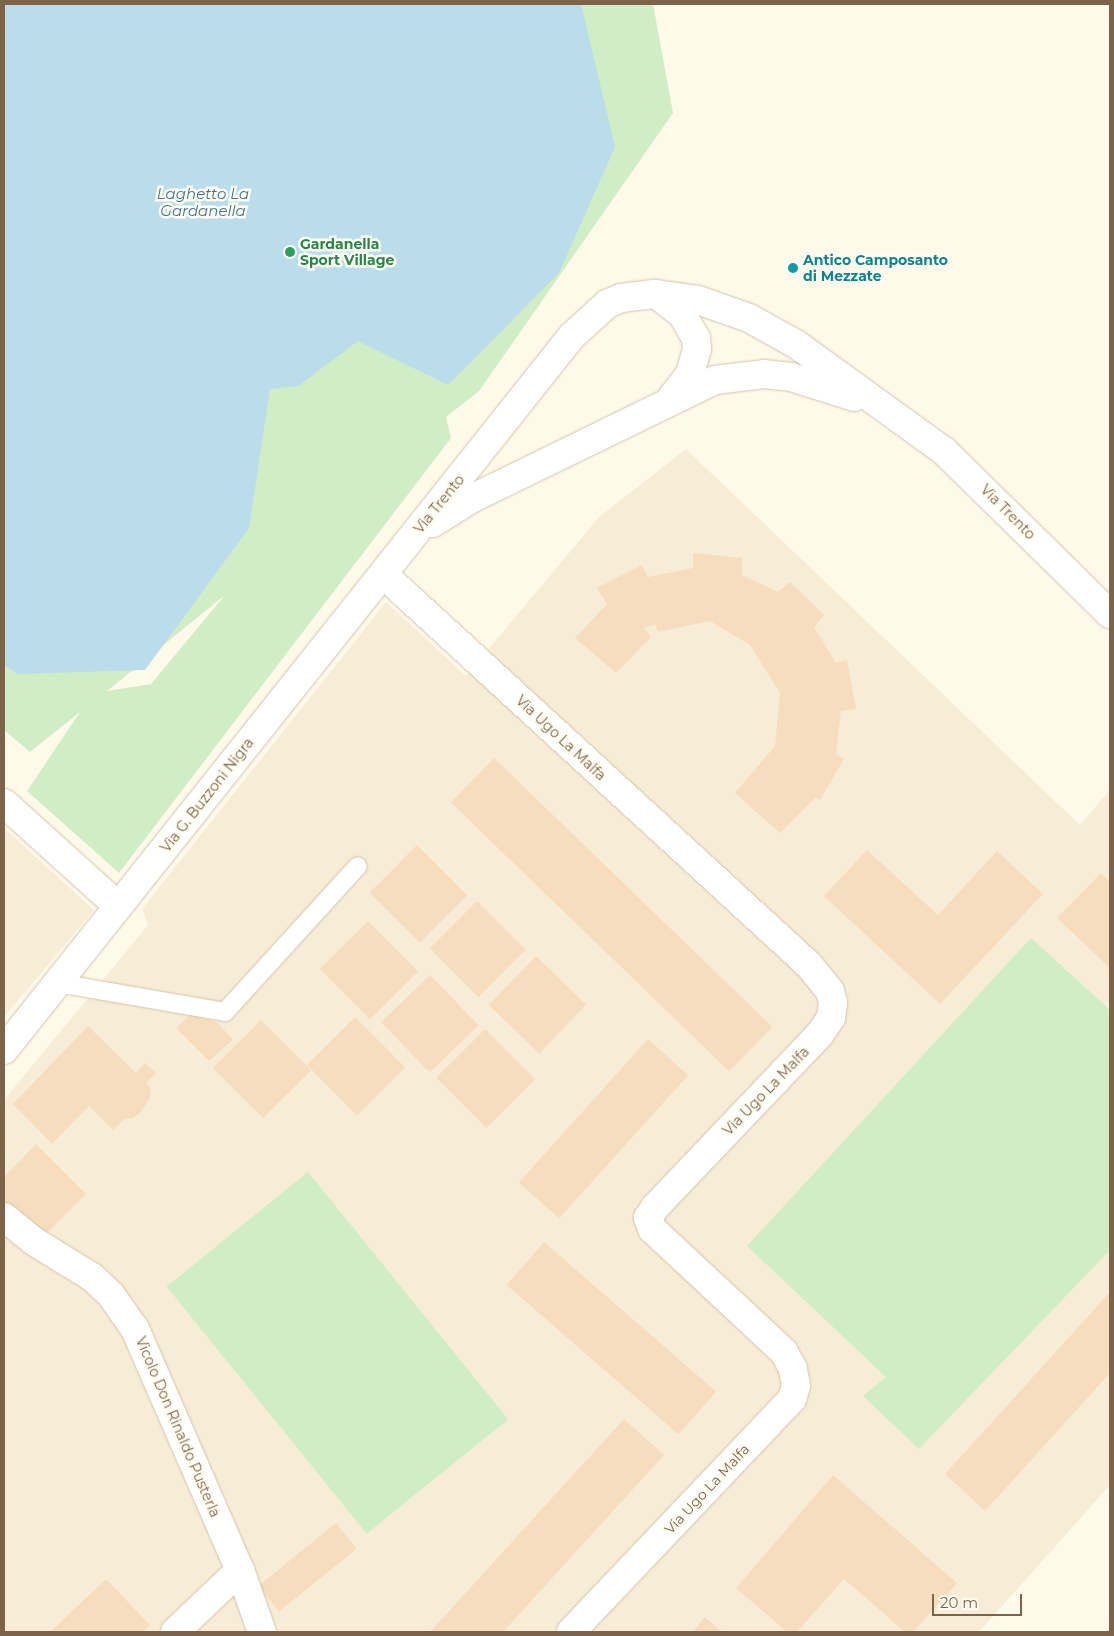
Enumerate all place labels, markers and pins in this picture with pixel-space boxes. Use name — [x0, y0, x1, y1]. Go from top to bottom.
place label: Gardanella Sport Village — [300, 236, 394, 268]
marker: Gardanella Sport Village — [284, 246, 296, 258]
place label: Antico Camposanto di Mezzate — [803, 252, 948, 284]
marker: Antico Camposanto di Mezzate — [787, 262, 799, 274]

